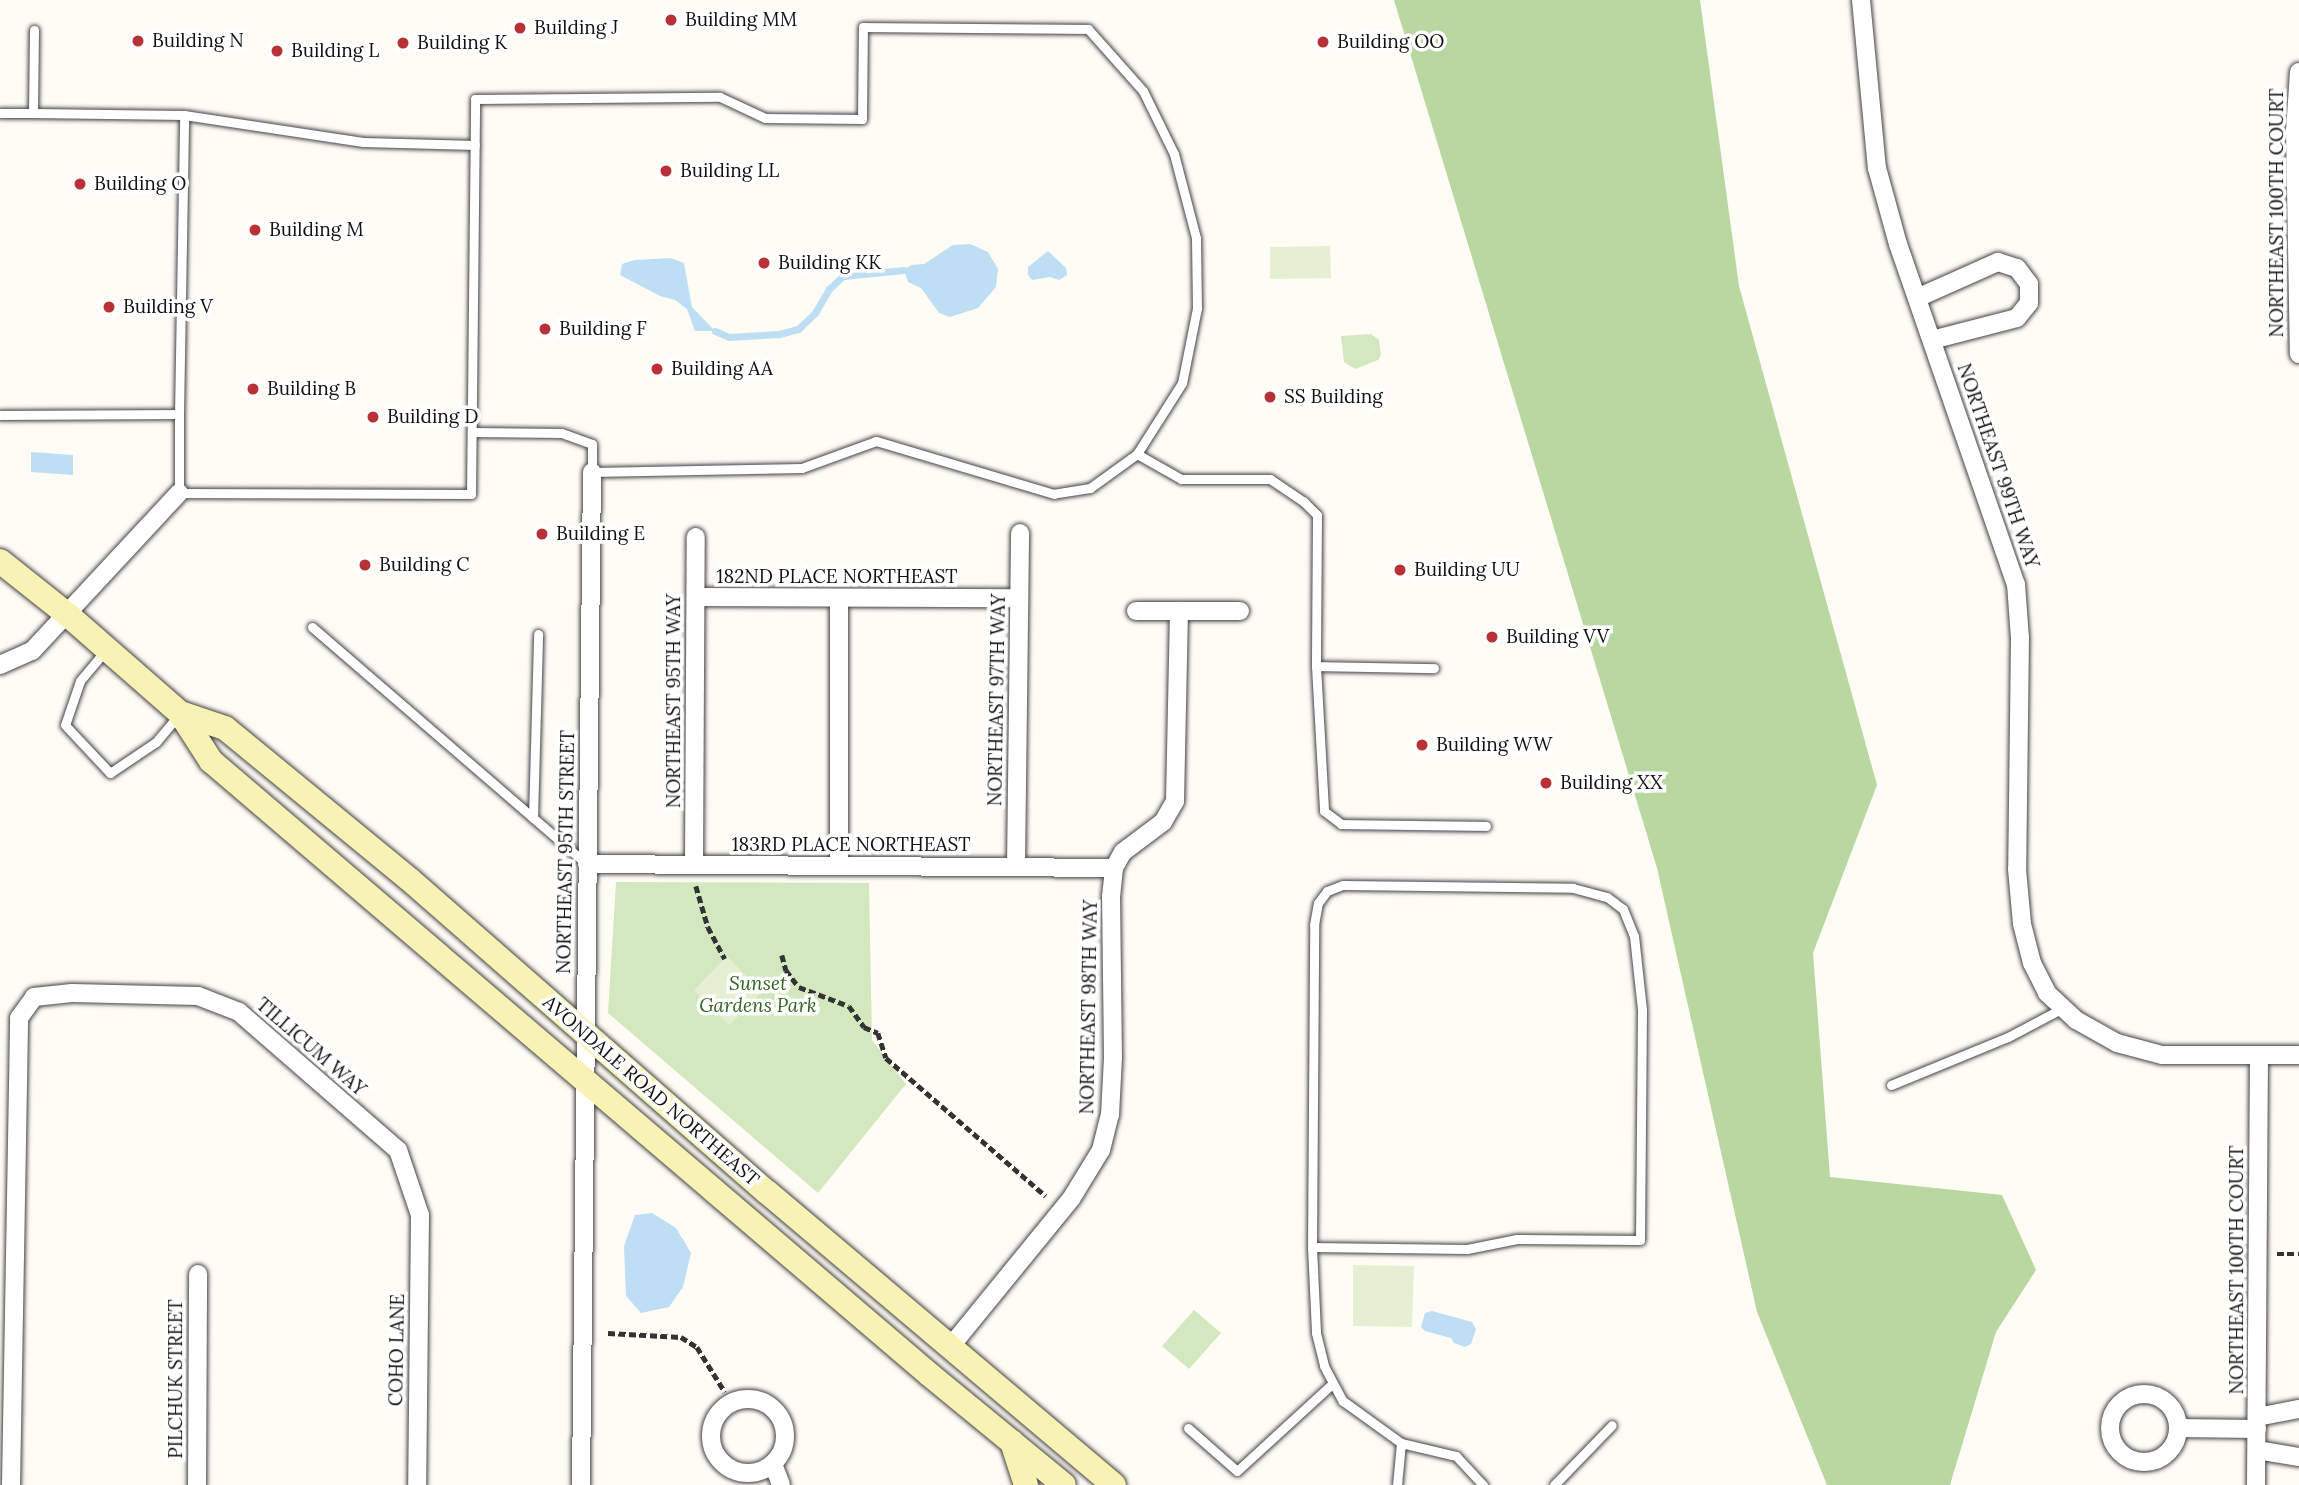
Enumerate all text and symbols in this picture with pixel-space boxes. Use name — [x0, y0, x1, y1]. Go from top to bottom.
place label: Building MM — [685, 9, 797, 31]
marker: Building MM — [663, 12, 679, 28]
place label: Building J — [534, 17, 618, 39]
marker: Building J — [512, 20, 528, 36]
place label: Building N — [152, 30, 244, 52]
place label: Building OO — [1337, 31, 1444, 53]
place label: Building K — [417, 32, 507, 54]
marker: Building N — [130, 33, 146, 49]
marker: Building OO — [1315, 34, 1331, 50]
marker: Building K — [395, 35, 411, 51]
place label: Building L — [291, 40, 379, 62]
marker: Building L — [269, 43, 285, 59]
street label: NORTHEAST 100TH COURT — [2266, 89, 2288, 337]
place label: Building LL — [680, 160, 779, 182]
marker: Building LL — [658, 163, 674, 179]
place label: Building O — [94, 173, 186, 195]
marker: Building O — [72, 176, 88, 192]
place label: Building M — [269, 219, 364, 241]
marker: Building M — [247, 222, 263, 238]
place label: Building KK — [778, 252, 881, 274]
marker: Building KK — [756, 255, 772, 271]
place label: Building V — [123, 296, 213, 318]
marker: Building V — [101, 299, 117, 315]
place label: Building F — [559, 318, 647, 340]
marker: Building F — [537, 321, 553, 337]
place label: Building AA — [671, 358, 773, 380]
marker: Building AA — [649, 361, 665, 377]
street label: NORTHEAST 99TH WAY — [1952, 361, 2044, 571]
place label: Building B — [267, 378, 356, 400]
marker: Building B — [245, 381, 261, 397]
place label: SS Building — [1284, 386, 1383, 408]
marker: SS Building — [1262, 389, 1278, 405]
place label: Building D — [387, 406, 478, 428]
marker: Building D — [365, 409, 381, 425]
place label: Building E — [556, 523, 645, 545]
marker: Building E — [534, 526, 550, 542]
place label: Building C — [379, 554, 470, 576]
marker: Building C — [357, 557, 373, 573]
place label: Building UU — [1414, 559, 1520, 581]
marker: Building UU — [1392, 562, 1408, 578]
street label: 182ND PLACE NORTHEAST — [717, 566, 957, 588]
street label: NORTHEAST 95TH WAY — [663, 594, 685, 808]
street label: NORTHEAST 97TH WAY — [984, 594, 1010, 806]
place label: Building VV — [1506, 626, 1609, 648]
marker: Building VV — [1484, 629, 1500, 645]
street label: NORTHEAST 95TH STREET — [552, 730, 580, 974]
place label: Building WW — [1436, 734, 1552, 756]
marker: Building WW — [1414, 737, 1430, 753]
place label: Building XX — [1560, 772, 1663, 794]
marker: Building XX — [1538, 775, 1554, 791]
street label: 183RD PLACE NORTHEAST — [732, 834, 970, 856]
street label: NORTHEAST 98TH WAY — [1076, 899, 1102, 1115]
park label: Sunset Gardens Park — [699, 973, 817, 1017]
street label: AVONDALE ROAD NORTHEAST — [538, 991, 764, 1191]
street label: TILLICUM WAY — [251, 993, 371, 1101]
street label: NORTHEAST 100TH COURT — [2226, 1146, 2248, 1394]
street label: COHO LANE — [385, 1294, 409, 1406]
street label: PILCHUK STREET — [165, 1299, 187, 1459]

